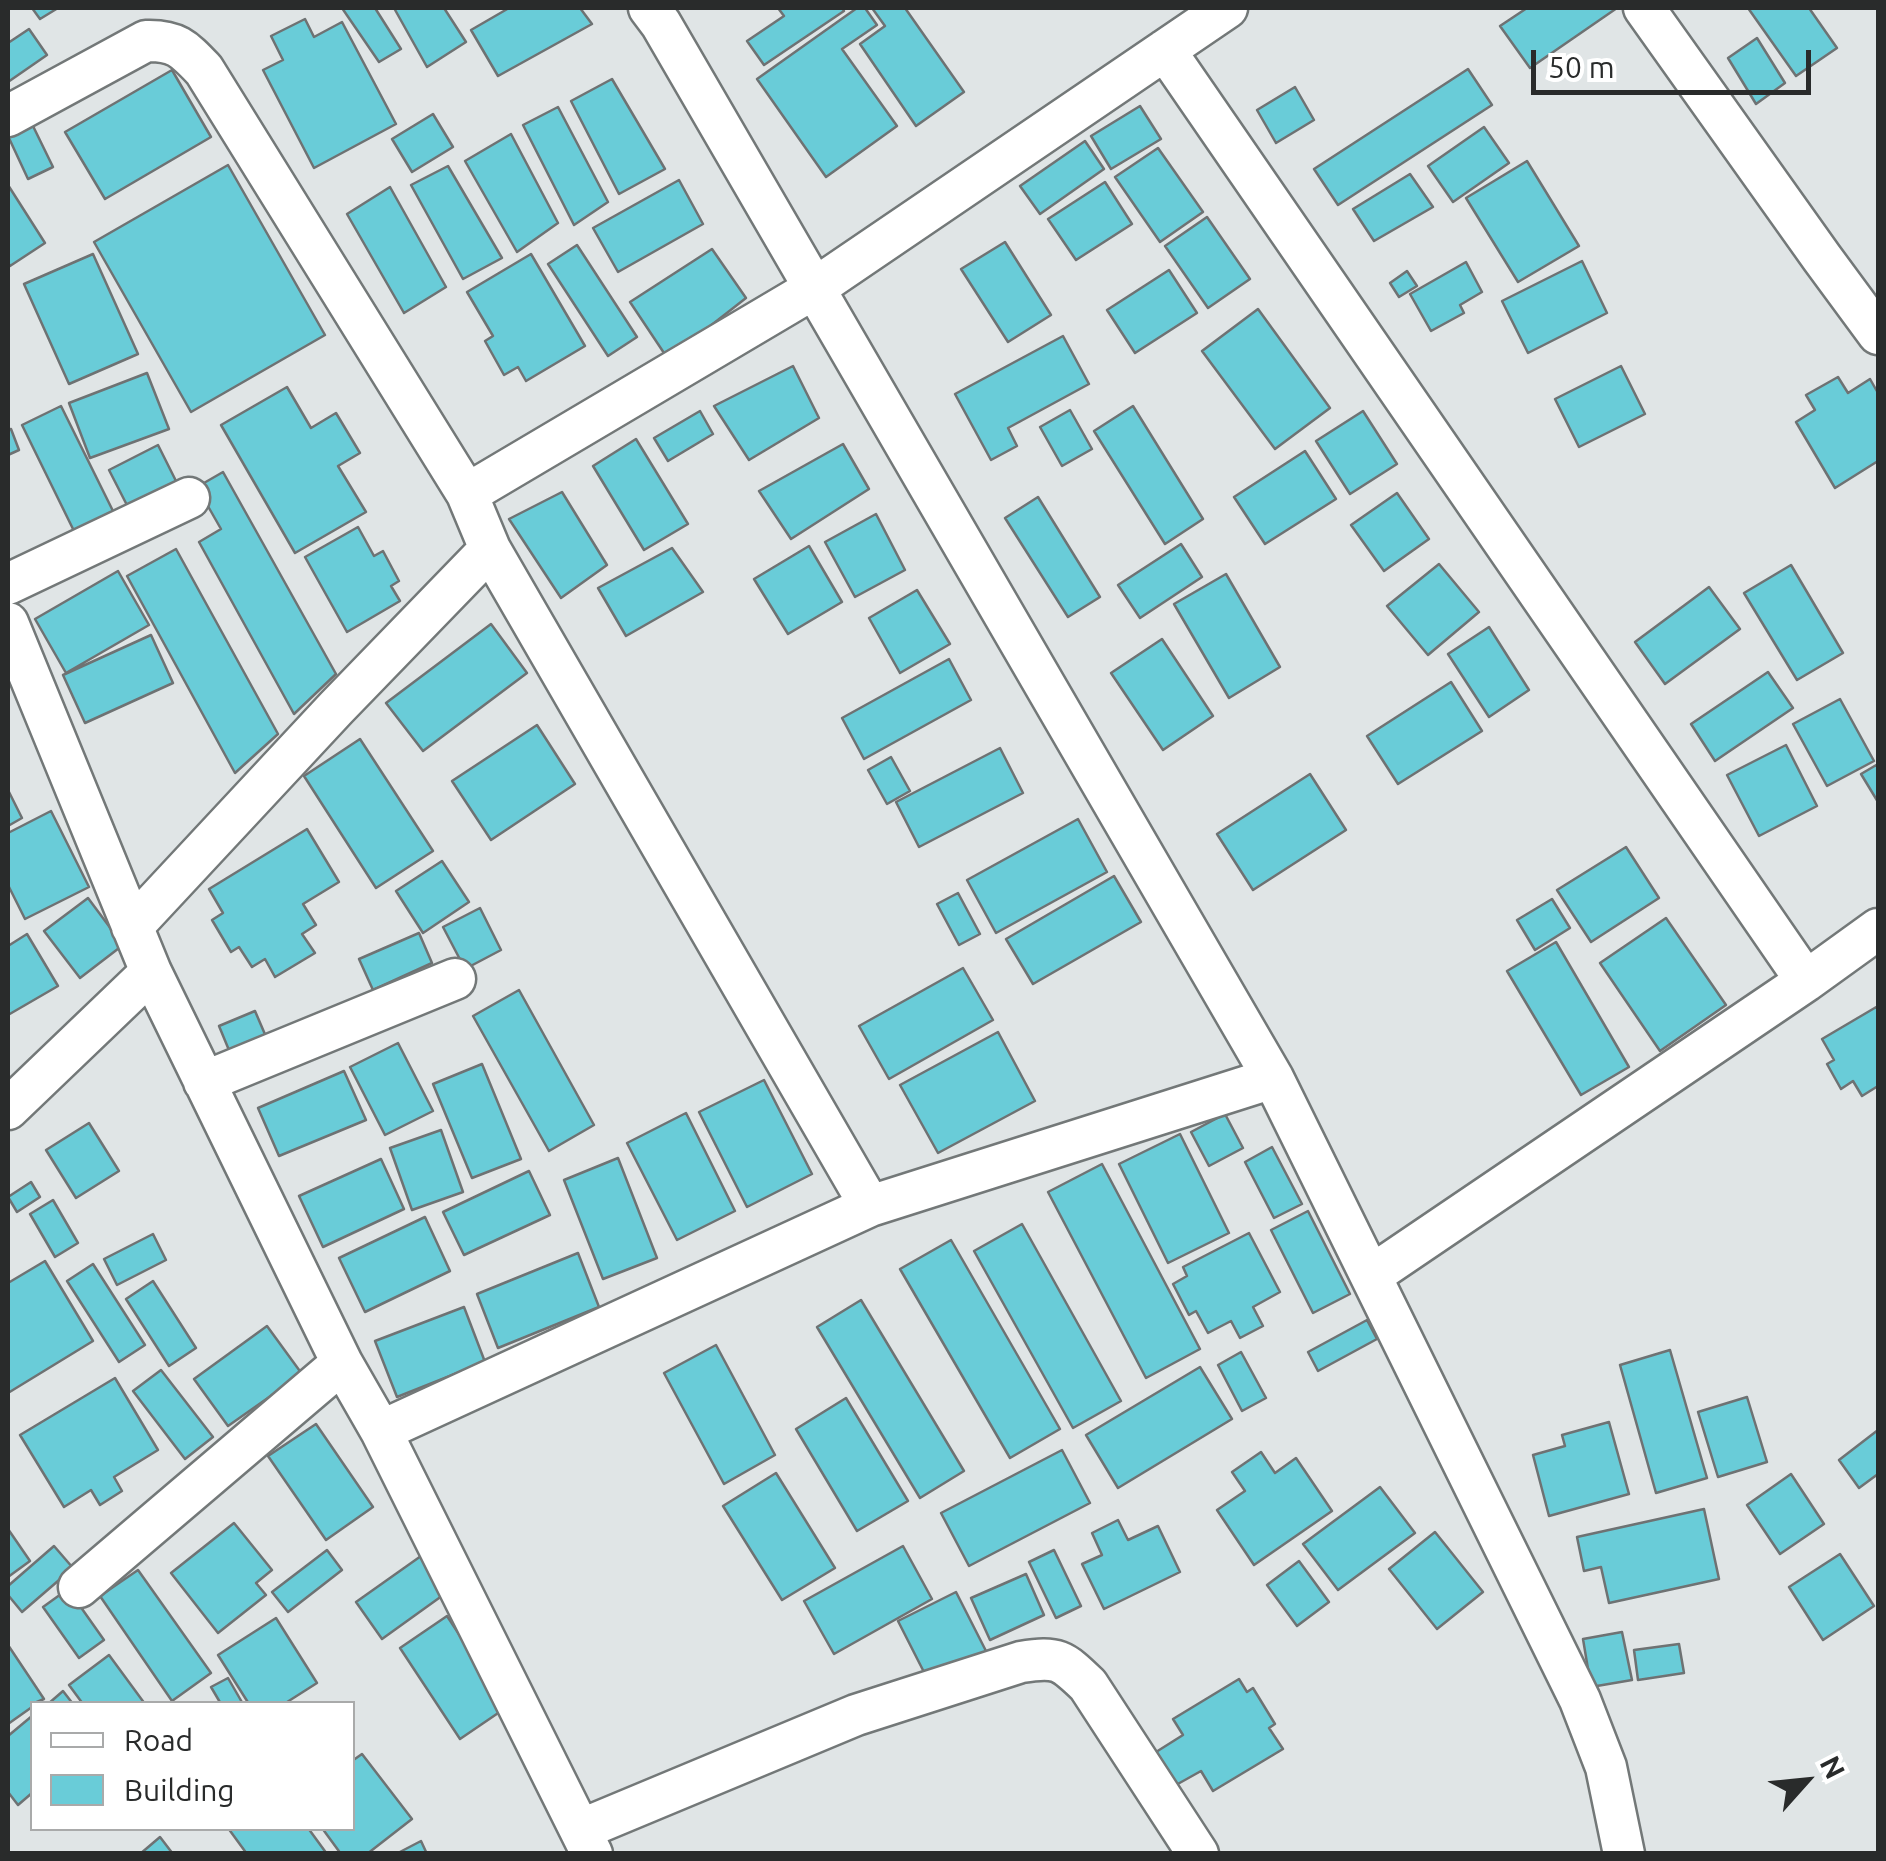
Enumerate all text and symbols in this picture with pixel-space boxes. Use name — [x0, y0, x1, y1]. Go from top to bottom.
scale bar — [1536, 30, 1816, 92]
text: 50 m — [1548, 50, 1615, 84]
legend — [30, 1701, 355, 1831]
text: Road — [124, 1723, 193, 1757]
north arrow — [1756, 1731, 1856, 1831]
text: N — [1815, 1751, 1852, 1783]
text: Building — [124, 1773, 235, 1807]

